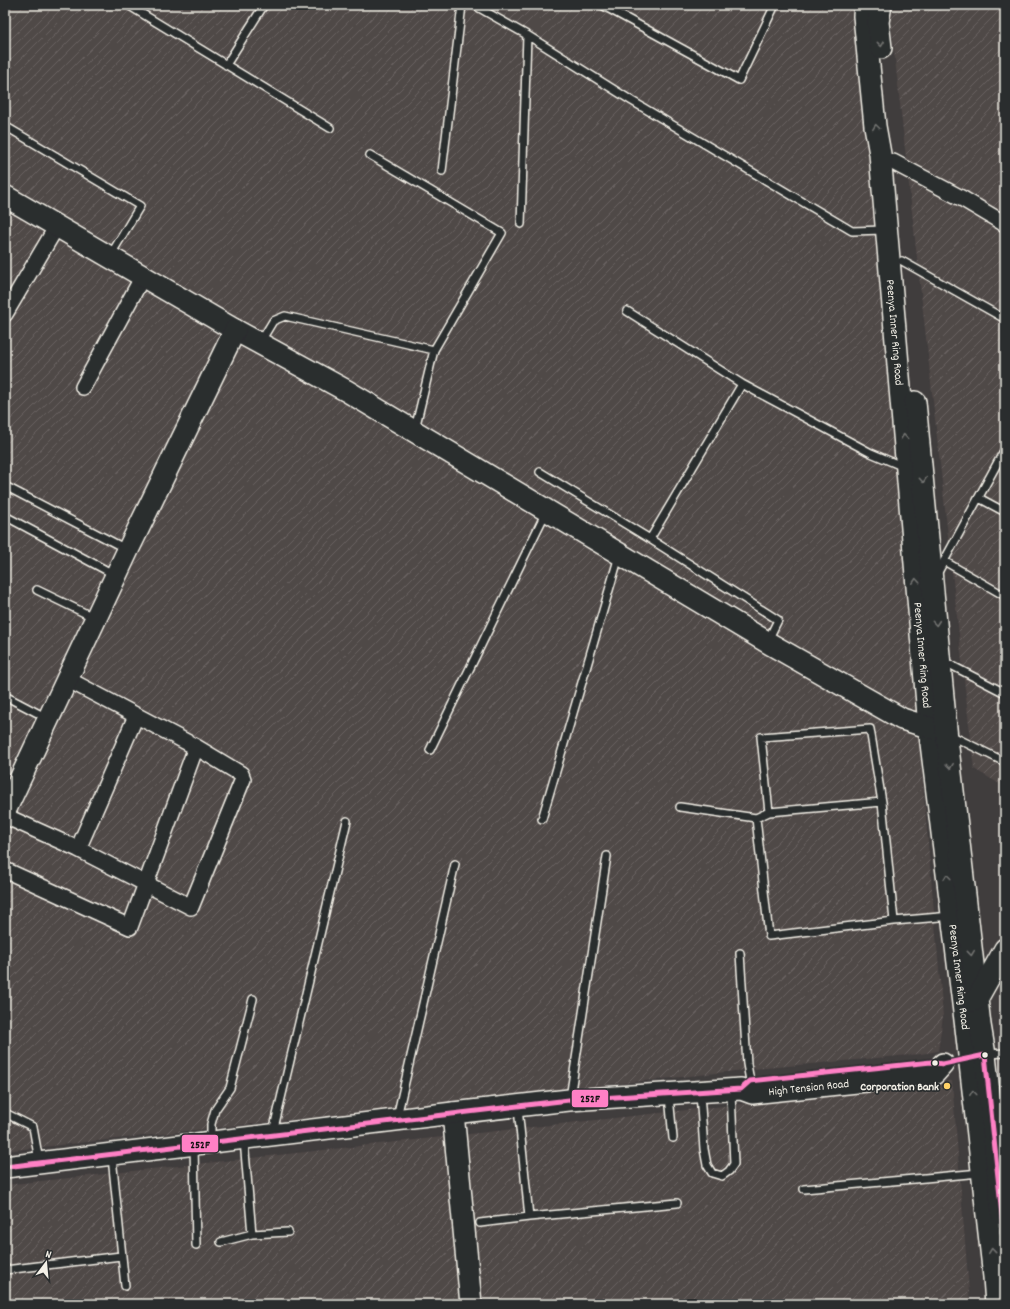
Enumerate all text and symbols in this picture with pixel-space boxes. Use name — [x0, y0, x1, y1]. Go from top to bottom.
one-way arrow — [876, 41, 885, 47]
one-way arrow — [872, 124, 881, 130]
street label: Peenya Inner Ring Road — [881, 279, 907, 386]
one-way arrow — [899, 434, 908, 440]
one-way arrow — [918, 477, 927, 483]
one-way arrow — [912, 578, 921, 584]
street label: Peenya Inner Ring Road — [908, 602, 934, 709]
one-way arrow — [931, 620, 940, 626]
one-way arrow — [945, 763, 954, 769]
one-way arrow — [943, 874, 952, 880]
street label: Peenya Inner Ring Road — [943, 923, 973, 1031]
one-way arrow — [967, 950, 976, 956]
unlabelled marker — [980, 1050, 990, 1060]
unlabelled marker — [930, 1058, 940, 1068]
street label: High Tension Road — [768, 1076, 850, 1101]
place label: Corporation Bank — [860, 1079, 939, 1096]
marker: Corporation Bank — [942, 1081, 952, 1091]
line badge: 252F — [571, 1089, 609, 1108]
one-way arrow — [969, 1089, 978, 1096]
text: 252F — [580, 1092, 601, 1108]
line badge: 252F — [181, 1134, 219, 1153]
text: 252F — [190, 1138, 211, 1154]
north arrow — [26, 1243, 66, 1283]
text: N — [43, 1247, 54, 1264]
one-way arrow — [987, 1248, 996, 1254]

